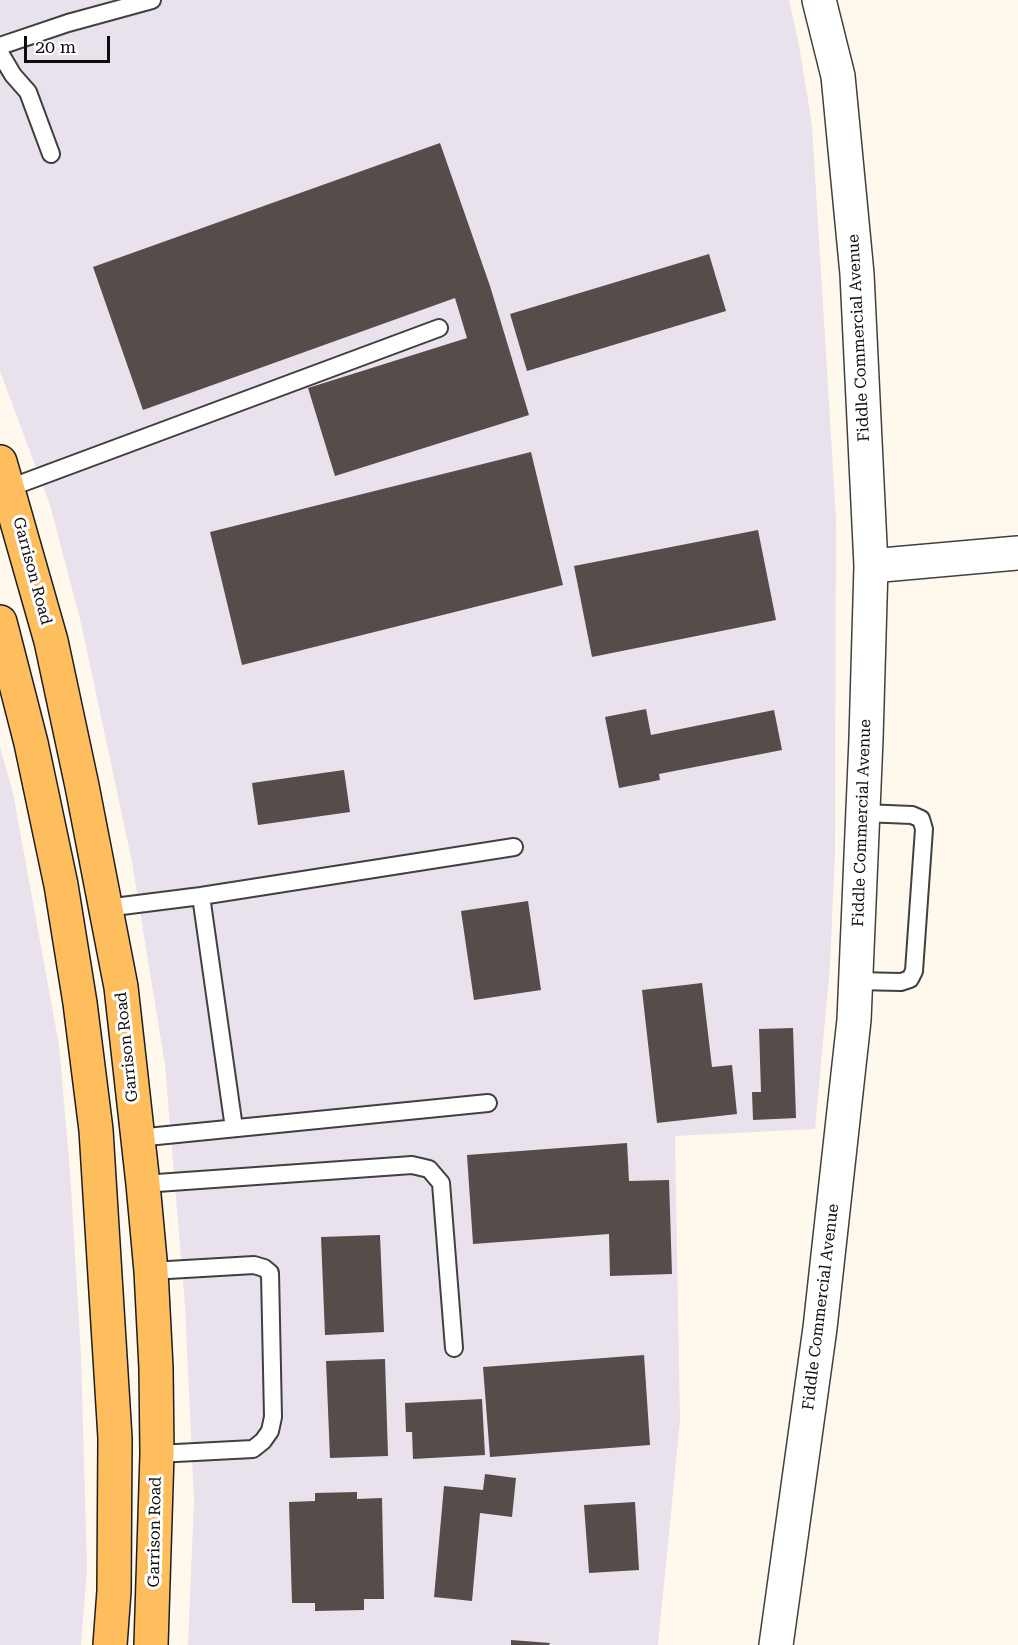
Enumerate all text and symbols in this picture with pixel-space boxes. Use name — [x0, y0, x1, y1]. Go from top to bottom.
scale bar — [27, 24, 112, 62]
text: 20 m — [35, 36, 76, 57]
street label: Fiddle Commercial Avenue — [844, 234, 874, 442]
street label: Garrison Road — [8, 515, 56, 627]
street label: Fiddle Commercial Avenue — [849, 719, 875, 927]
street label: Garrison Road — [112, 991, 142, 1103]
street label: Fiddle Commercial Avenue — [799, 1203, 843, 1411]
street label: Garrison Road — [144, 1476, 166, 1588]

